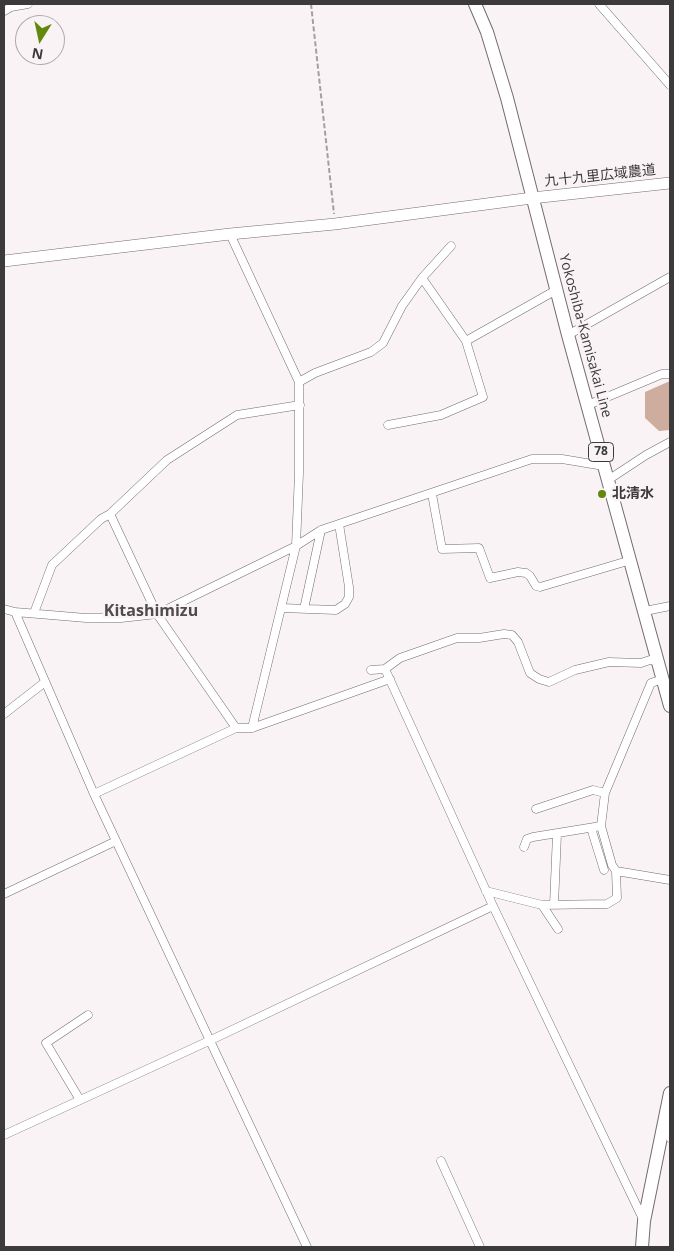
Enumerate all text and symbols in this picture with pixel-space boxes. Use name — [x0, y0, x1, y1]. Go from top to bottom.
north arrow — [15, 15, 65, 65]
text: N — [30, 44, 45, 65]
street label: 九十九里広域農道 — [543, 162, 657, 190]
street label: Yokoshiba-Kamisakai Line — [555, 252, 615, 420]
road number: 78 — [588, 442, 614, 462]
place label: 北清水 — [612, 486, 654, 502]
marker: 北清水 — [596, 488, 608, 500]
district label: Kitashimizu — [104, 601, 198, 621]

